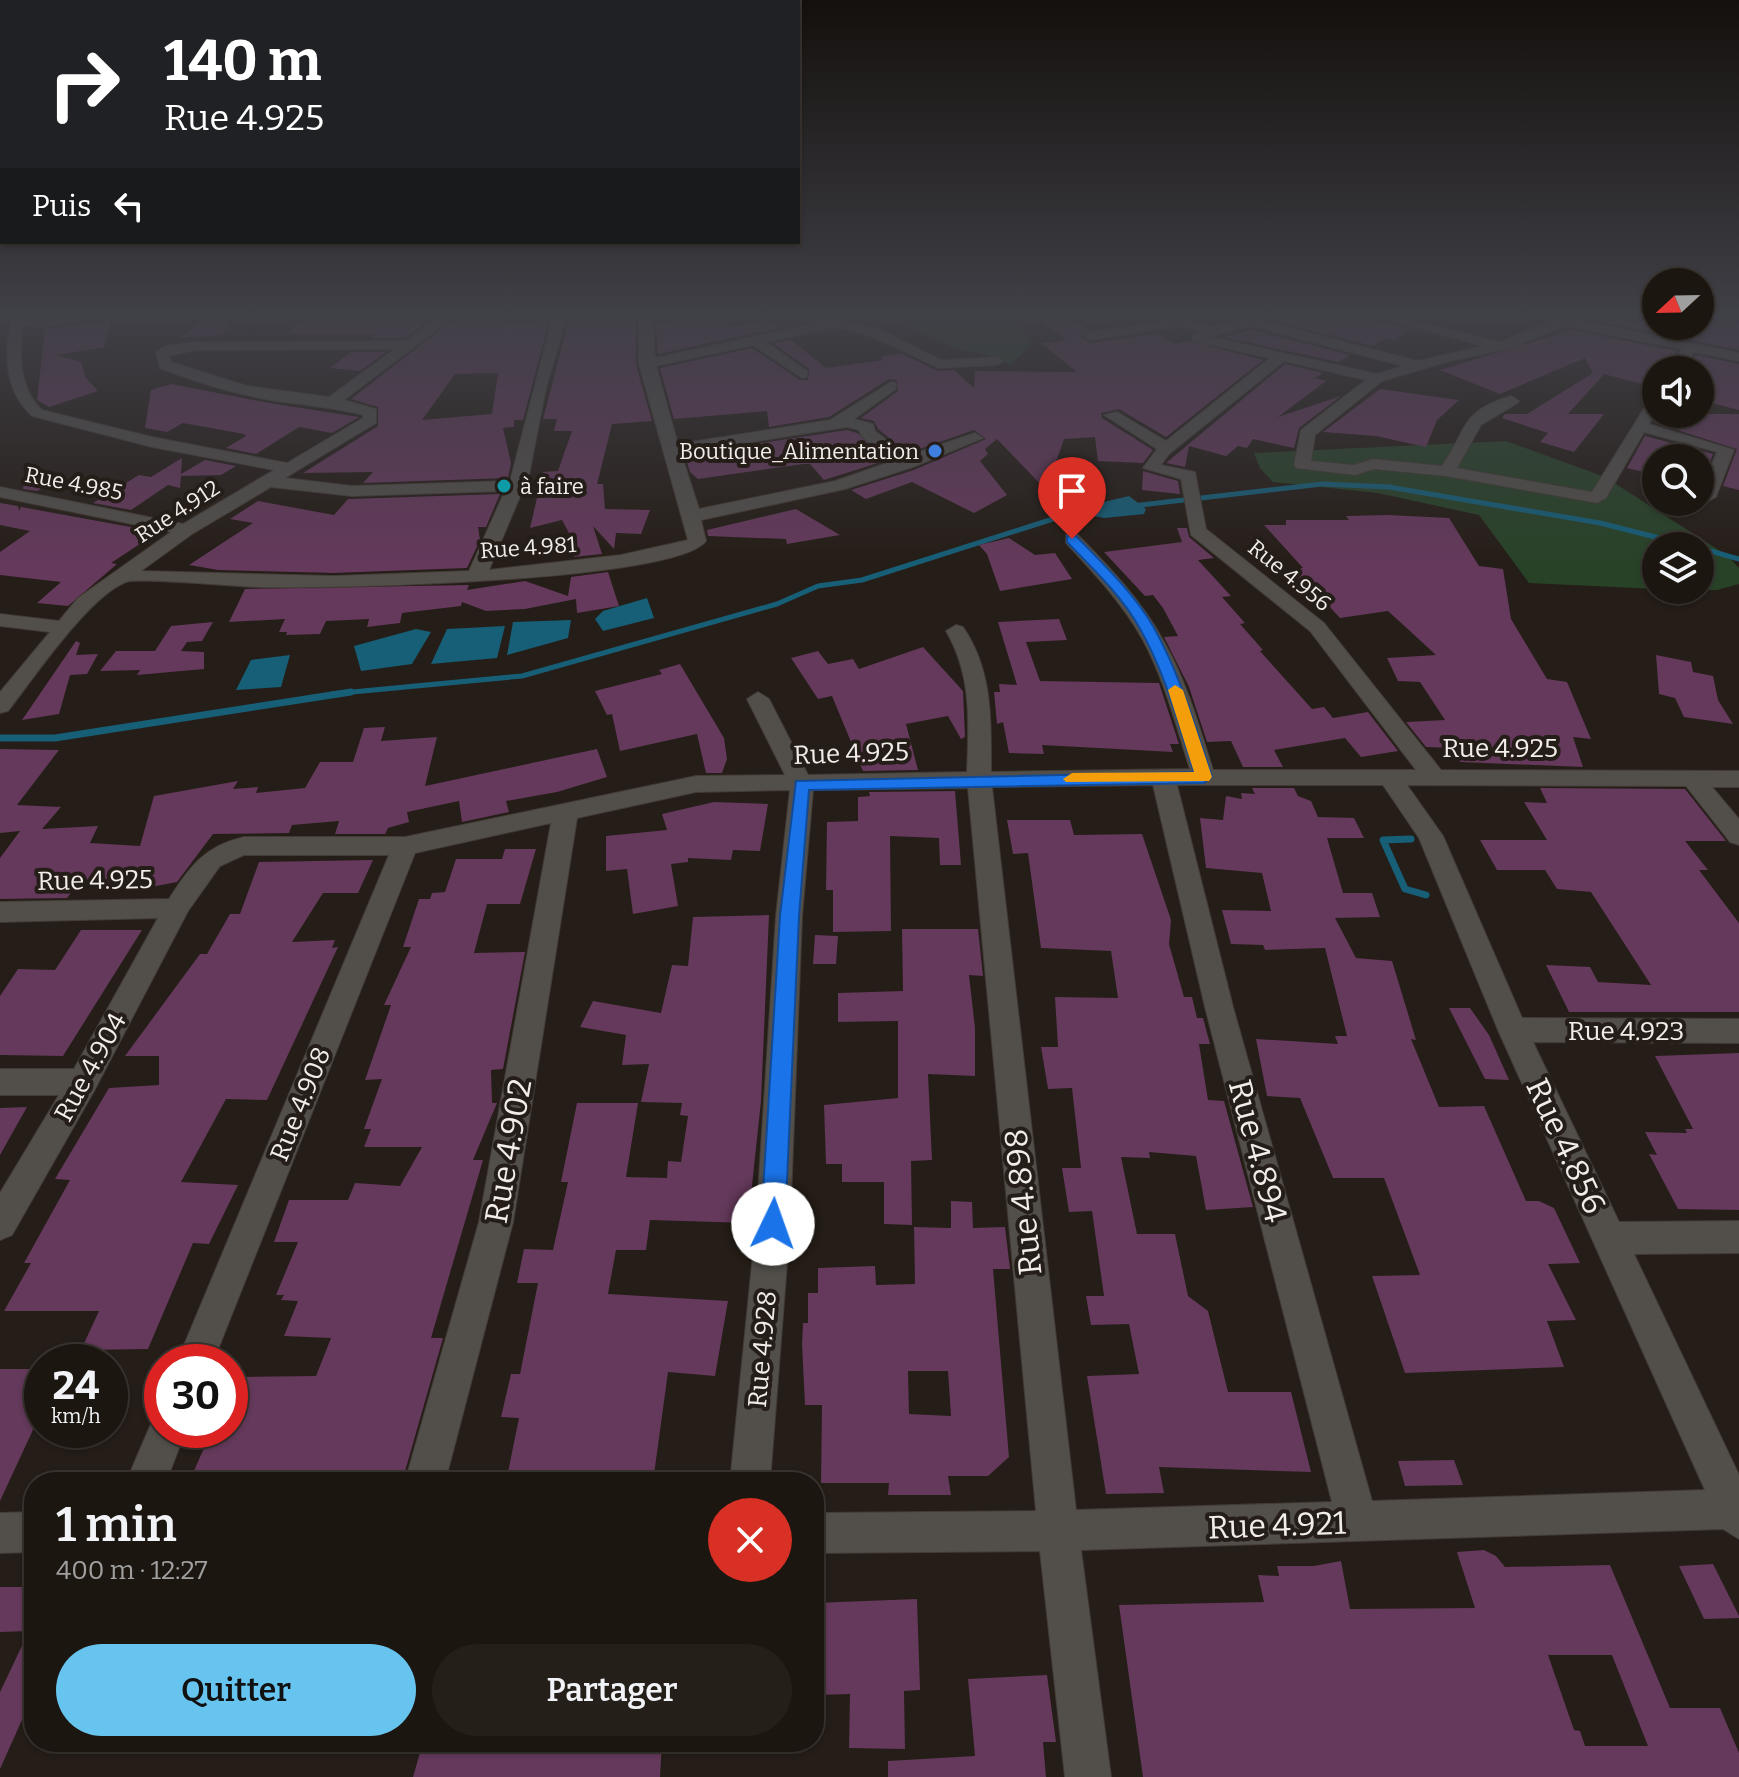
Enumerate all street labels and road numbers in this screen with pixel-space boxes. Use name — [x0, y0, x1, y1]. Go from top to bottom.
street label: Rue 4.985 — [23, 461, 125, 506]
street label: Rue 4.912 — [130, 474, 224, 549]
street label: Rue 4.981 — [479, 531, 577, 564]
street label: Rue 4.956 — [1243, 534, 1337, 617]
street label: Rue 4.925 — [1442, 733, 1558, 764]
street label: Rue 4.925 — [793, 736, 909, 771]
street label: Rue 4.925 — [37, 864, 153, 897]
street label: Rue 4.904 — [48, 1007, 133, 1127]
street label: Rue 4.923 — [1568, 1016, 1684, 1047]
street label: Rue 4.908 — [264, 1043, 337, 1166]
street label: Rue 4.856 — [1518, 1072, 1614, 1220]
street label: Rue 4.894 — [1221, 1075, 1295, 1227]
street label: Rue 4.902 — [477, 1076, 539, 1226]
street label: Rue 4.898 — [996, 1127, 1050, 1277]
street label: Rue 4.928 — [742, 1289, 783, 1409]
street label: Rue 4.921 — [1207, 1504, 1347, 1546]

